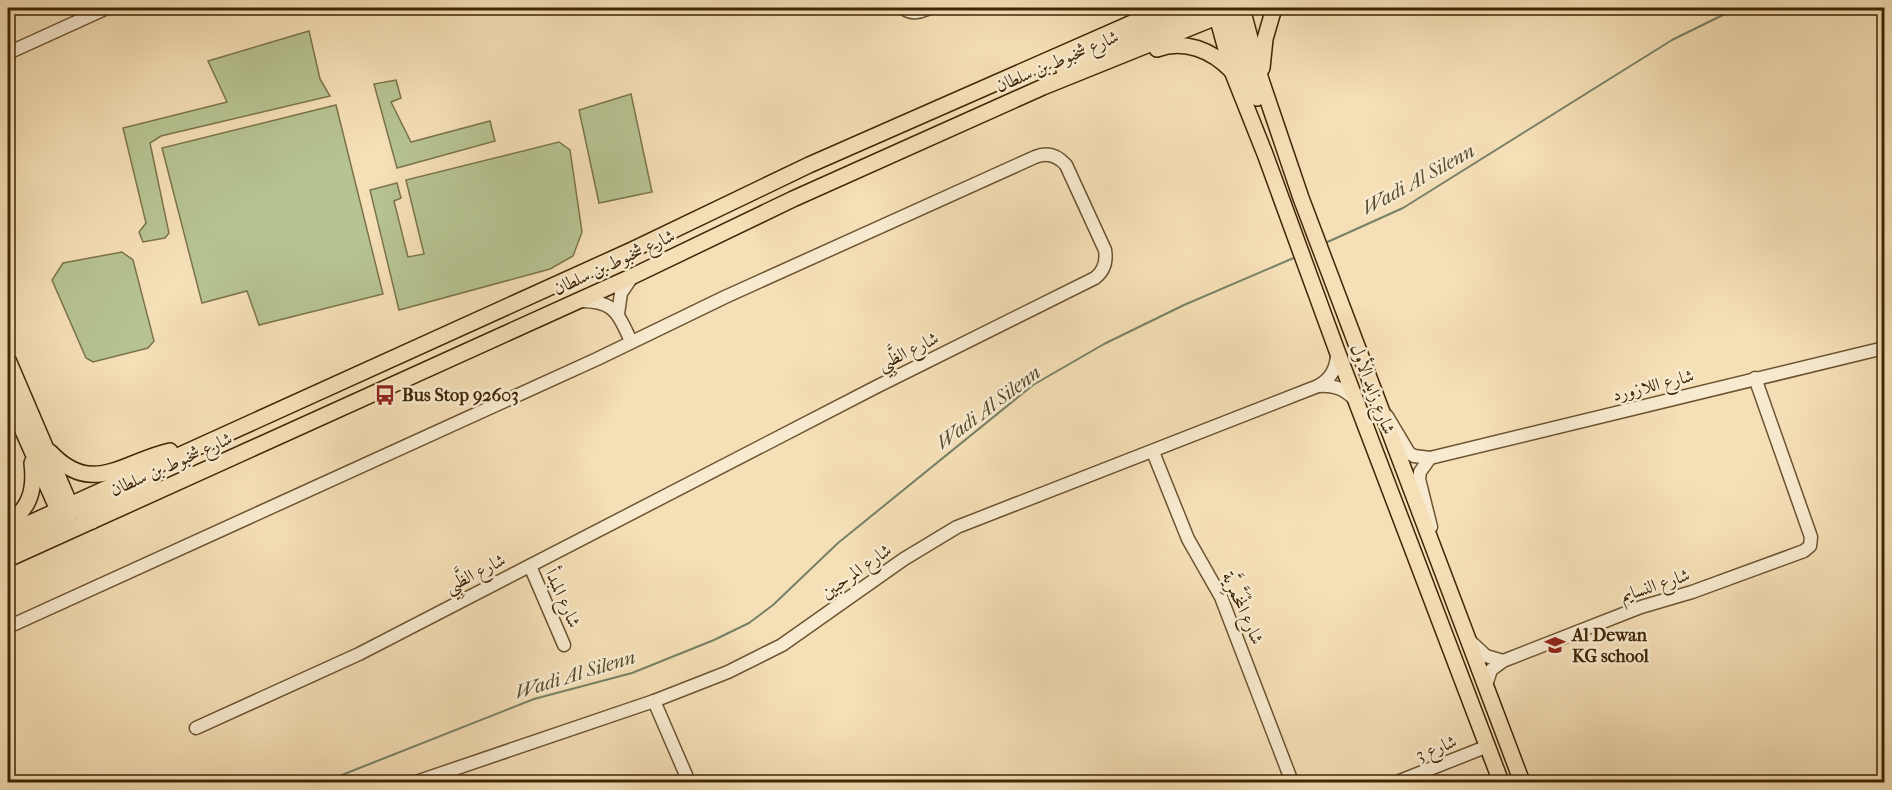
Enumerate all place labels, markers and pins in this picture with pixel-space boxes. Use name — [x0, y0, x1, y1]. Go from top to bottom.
bus stop icon: Bus Stop 92603 — [373, 383, 397, 407]
place label: Bus Stop 92603 — [402, 385, 519, 406]
place label: Al Dewan KG school — [1571, 625, 1650, 667]
school or university icon: Al Dewan KG school — [1543, 633, 1567, 657]

